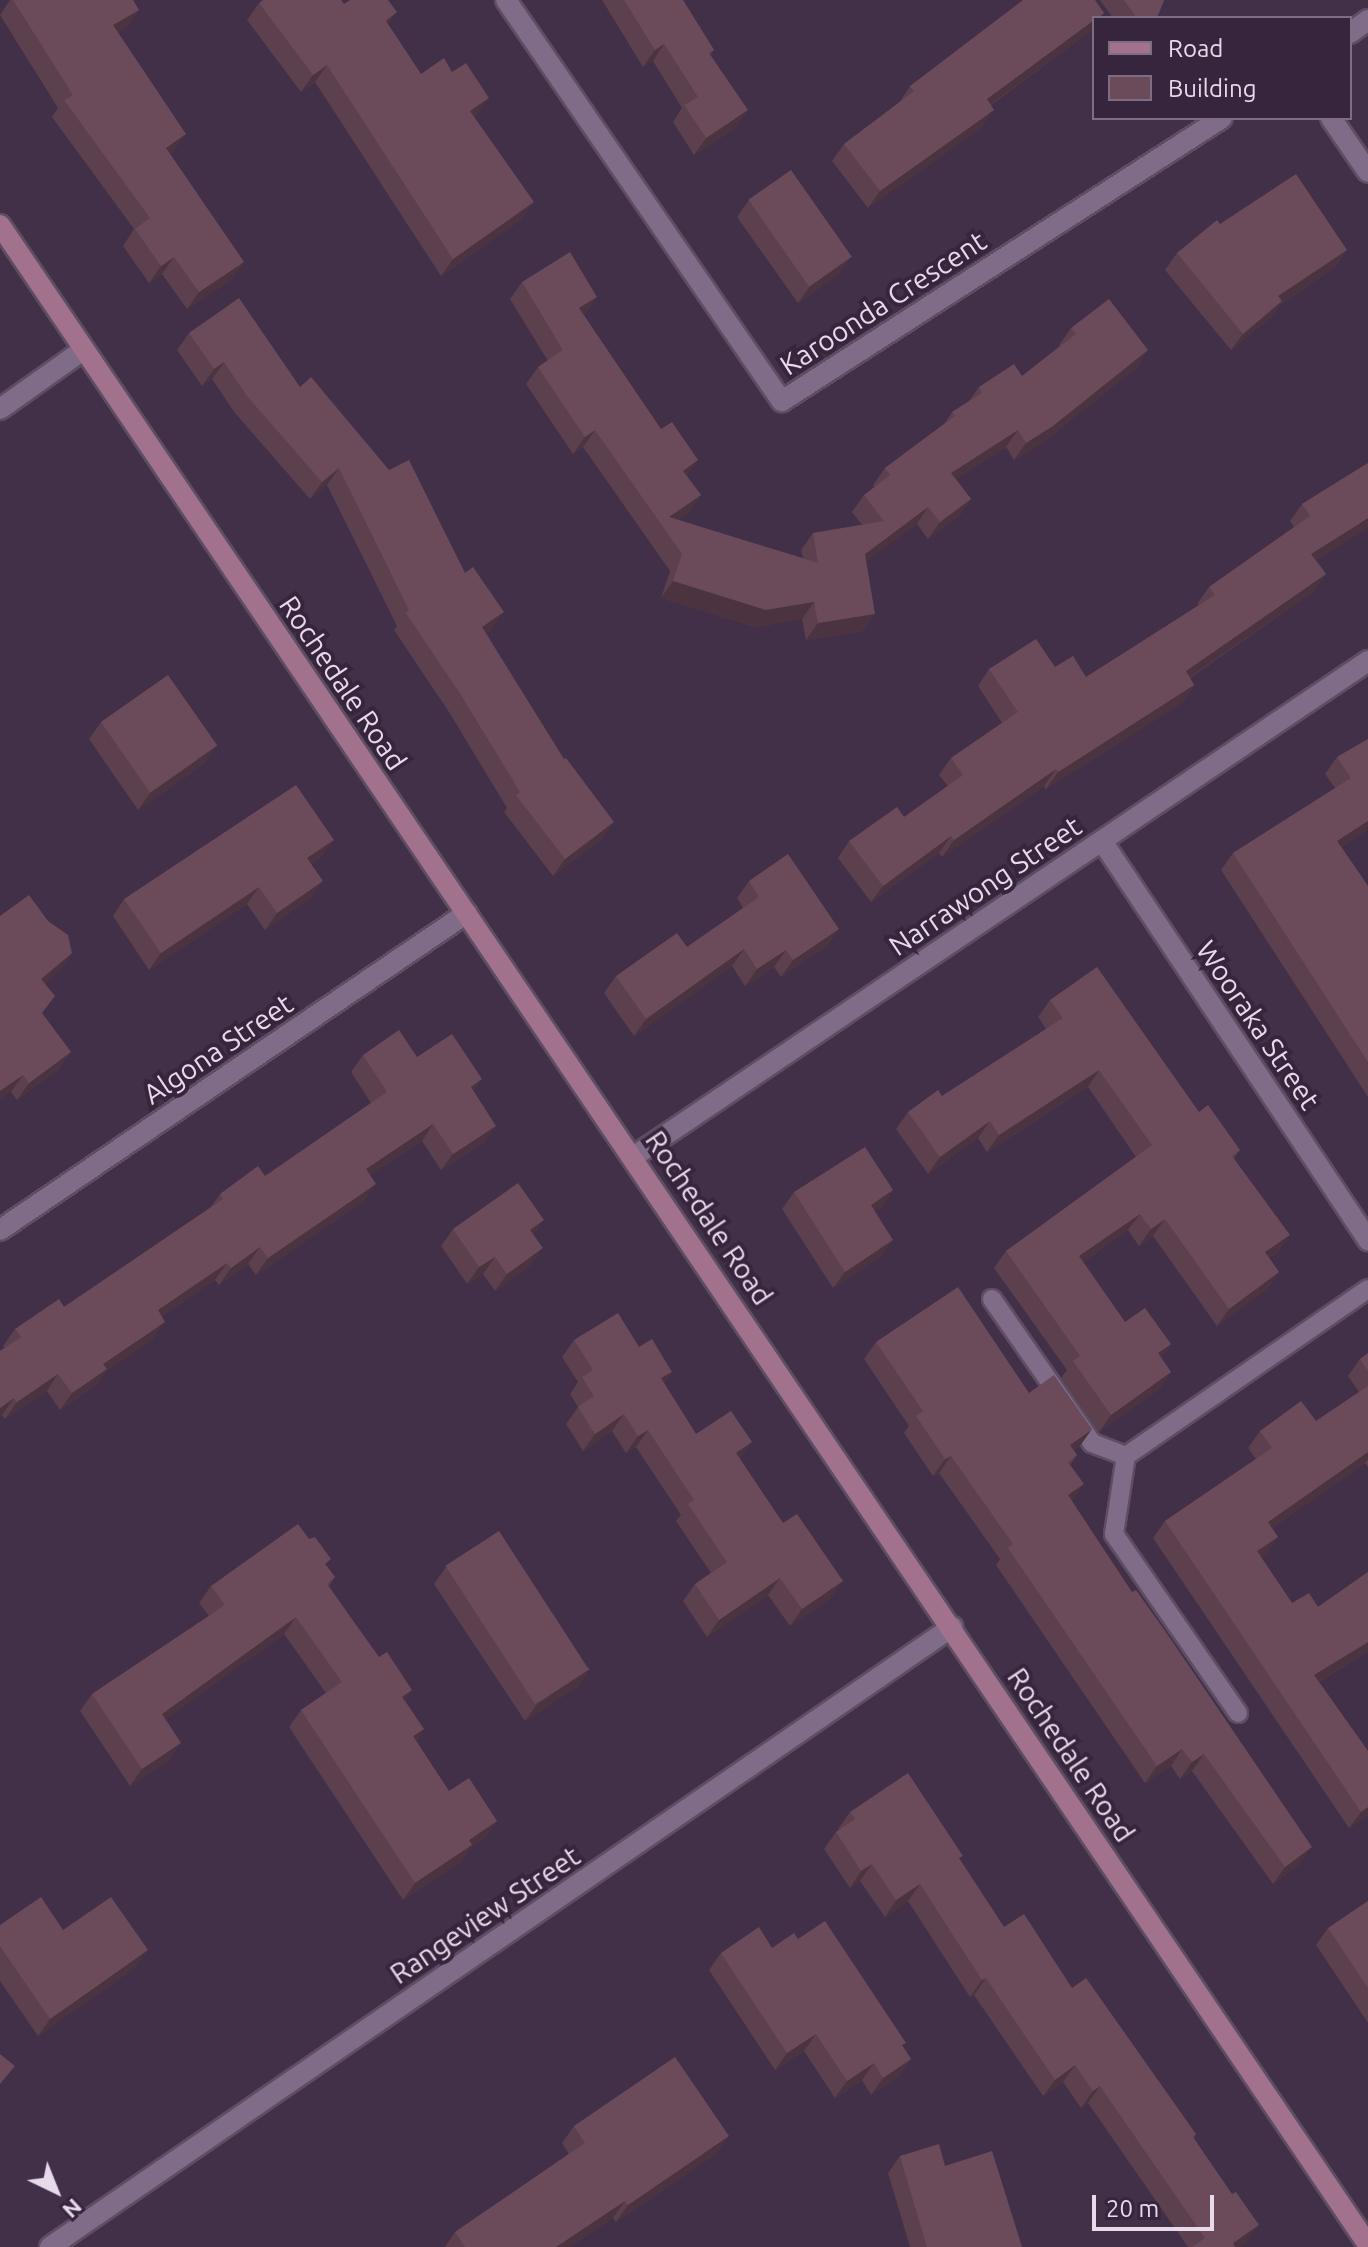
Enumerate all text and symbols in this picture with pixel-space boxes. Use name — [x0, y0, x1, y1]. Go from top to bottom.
legend — [1092, 16, 1352, 120]
text: Road — [1168, 35, 1223, 62]
text: Building — [1168, 75, 1256, 102]
street label: Karoonda Crescent — [774, 224, 992, 382]
street label: Rochedale Road — [272, 590, 414, 776]
street label: Narrawong Street — [882, 809, 1088, 963]
street label: Wooraka Street — [1189, 934, 1327, 1116]
street label: Algona Street — [137, 987, 299, 1111]
street label: Rochedale Road — [638, 1125, 780, 1311]
street label: Rochedale Road — [1000, 1662, 1142, 1848]
street label: Rangeview Street — [384, 1839, 586, 1991]
north arrow — [16, 2151, 96, 2231]
scale bar — [1096, 2179, 1218, 2229]
text: N — [58, 2194, 87, 2224]
text: 20 m — [1106, 2195, 1159, 2222]

